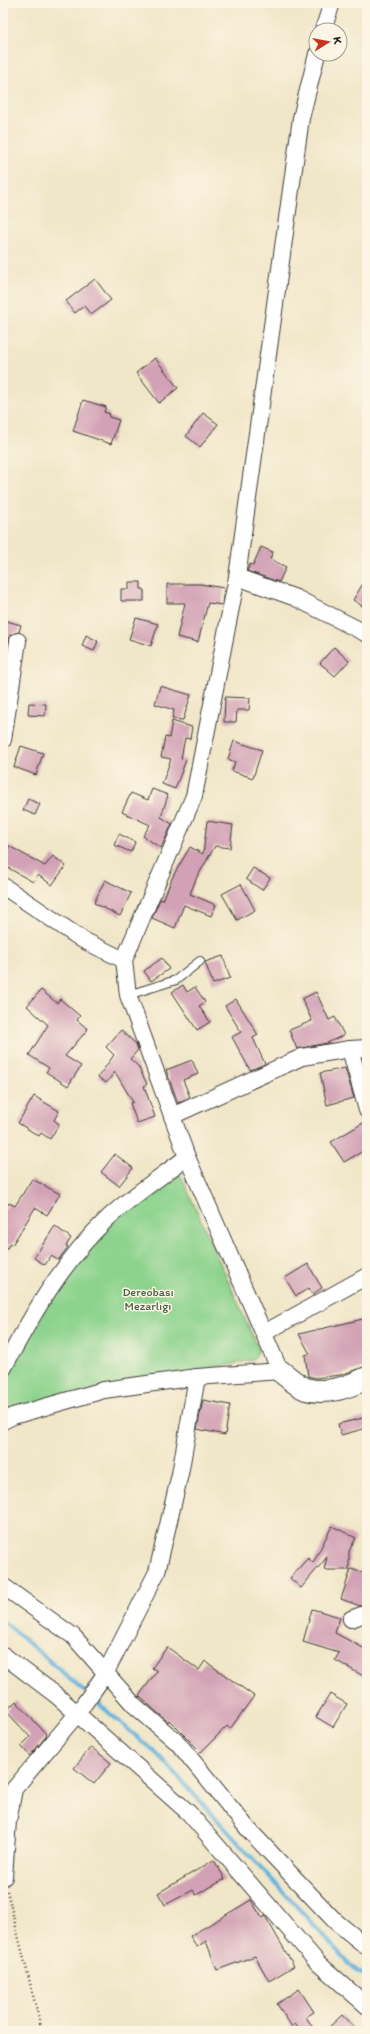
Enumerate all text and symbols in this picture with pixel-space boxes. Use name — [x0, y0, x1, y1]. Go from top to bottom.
north arrow — [308, 22, 348, 62]
text: K — [330, 35, 345, 46]
park label: Dereobası Mezarlığı — [122, 1285, 174, 1313]

